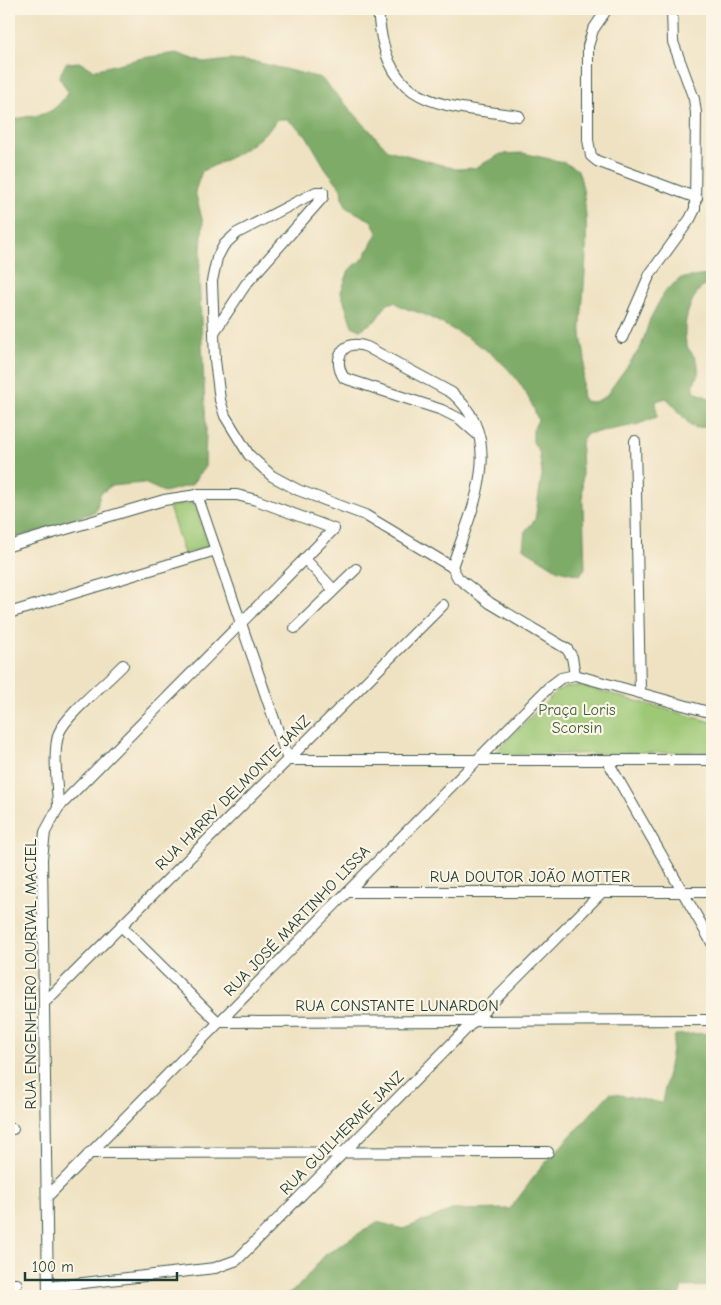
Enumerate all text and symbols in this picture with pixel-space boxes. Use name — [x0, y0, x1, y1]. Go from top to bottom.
park label: Praça Loris Scorsin — [538, 701, 616, 737]
street label: RUA HARRY DELMONTE JANZ — [152, 712, 314, 874]
street label: RUA ENGENHEIRO LOURIVAL MACIEL — [22, 839, 40, 1109]
street label: RUA JOSÉ MARTINHO LISSA — [220, 841, 374, 1000]
street label: RUA DOUTOR JOÃO MOTTER — [430, 868, 631, 886]
street label: RUA CONSTANTE LUNARDON — [295, 997, 499, 1015]
street label: RUA GUILHERME JANZ — [276, 1067, 408, 1199]
scale bar — [25, 1250, 178, 1282]
text: 100 m — [32, 1258, 74, 1276]

